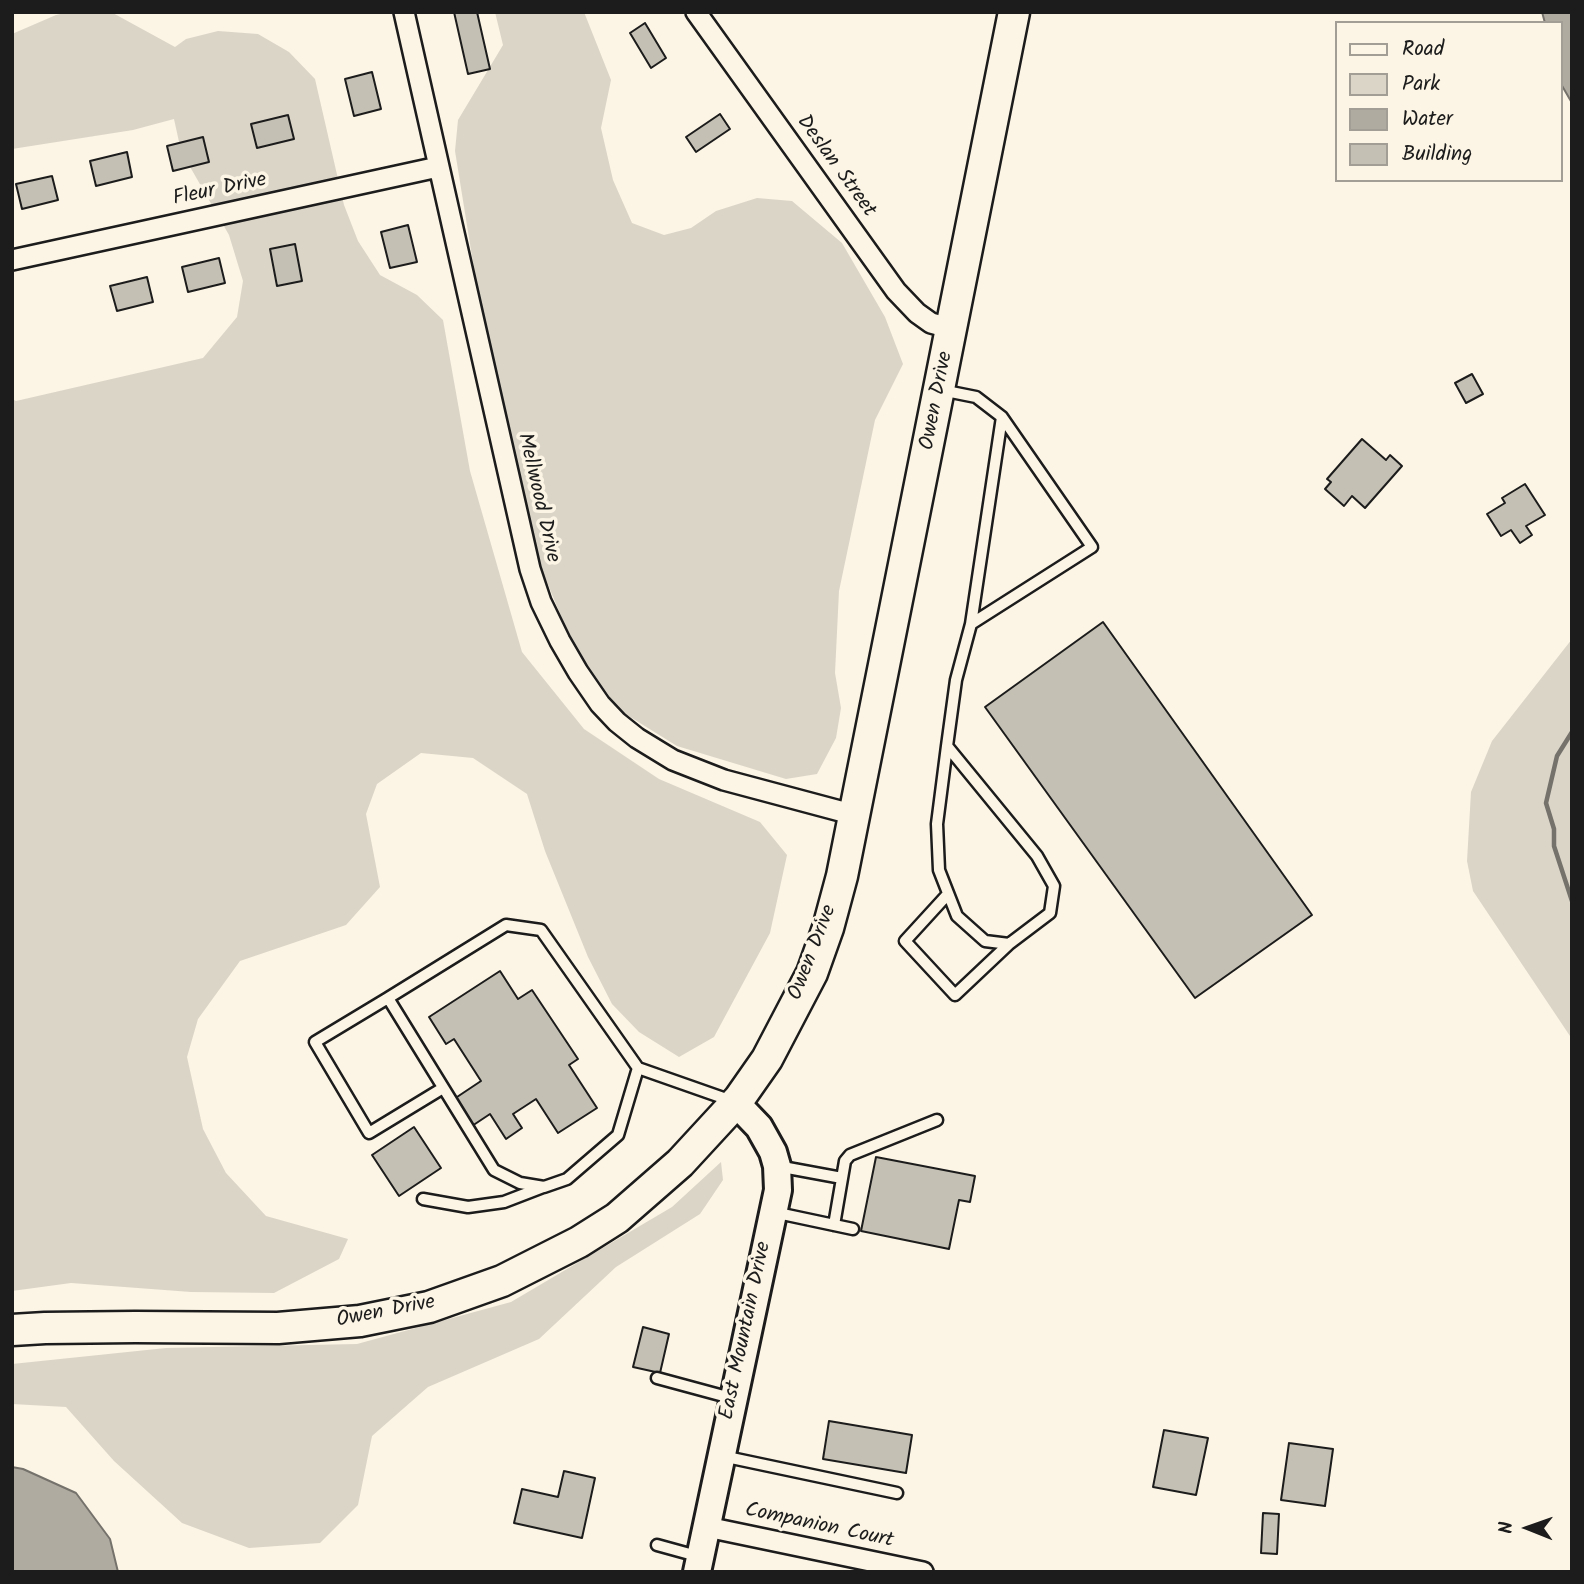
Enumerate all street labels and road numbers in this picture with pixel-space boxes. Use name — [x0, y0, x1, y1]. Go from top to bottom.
street label: Deslan Street — [790, 111, 880, 223]
street label: Fleur Drive — [171, 169, 269, 213]
street label: Owen Drive — [916, 350, 960, 452]
street label: Mellwood Drive — [510, 431, 564, 565]
street label: Owen Drive — [784, 902, 844, 1004]
street label: East Mountain Drive — [716, 1240, 778, 1422]
street label: Owen Drive — [335, 1291, 437, 1335]
street label: Companion Court — [742, 1499, 896, 1555]

